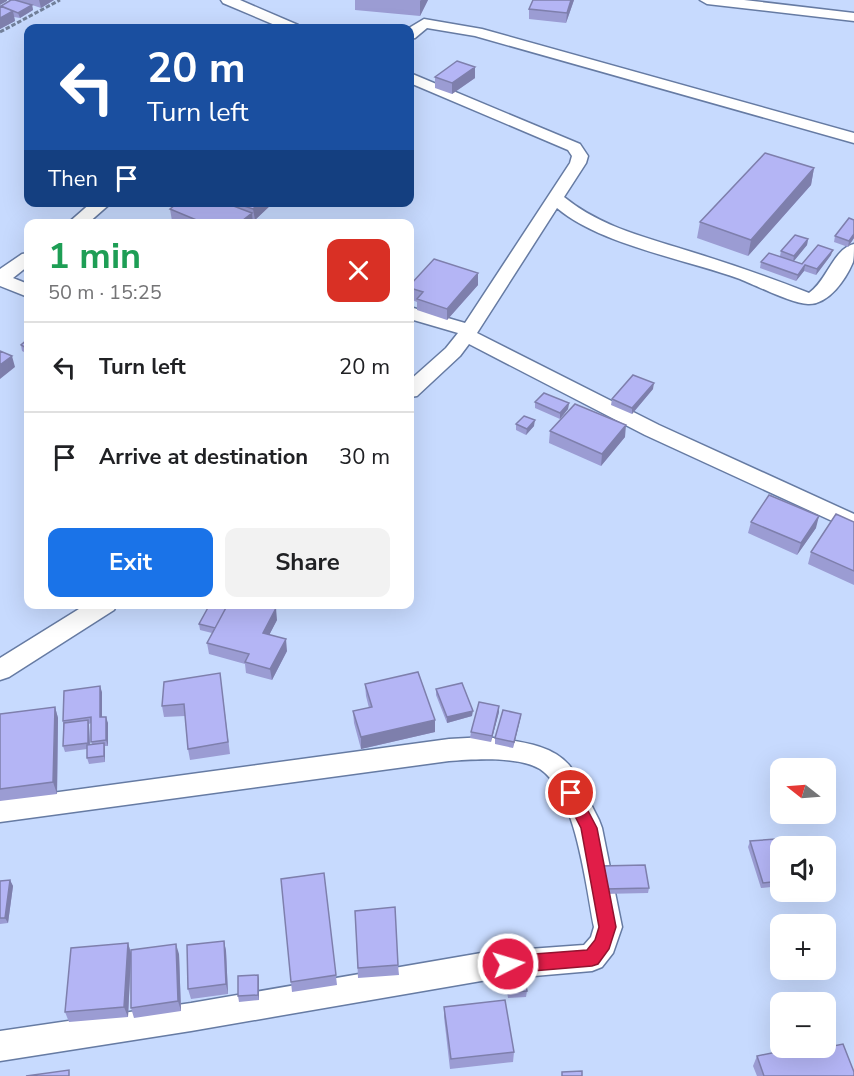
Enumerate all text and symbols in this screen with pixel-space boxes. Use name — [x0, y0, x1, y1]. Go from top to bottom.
text: 20 m — [147, 40, 246, 97]
icon: left — [48, 48, 126, 126]
text: Turn left — [147, 94, 248, 131]
icon: arrive — [110, 162, 143, 195]
text: Then — [48, 164, 98, 194]
text: 1 min — [48, 232, 141, 281]
button: close — [327, 239, 390, 302]
text: 50 m · 15:25 — [48, 279, 162, 306]
icon: left — [48, 351, 81, 384]
text: Turn left — [99, 352, 186, 382]
text: 20 m — [339, 352, 390, 382]
icon: arrive — [48, 441, 81, 474]
text: Arrive at destination — [99, 442, 308, 472]
text: 30 m — [339, 442, 390, 472]
button: Exit — [48, 528, 213, 597]
button: Share — [225, 528, 390, 597]
north arrow — [770, 758, 836, 824]
map controls — [770, 758, 836, 1058]
pin — [545, 767, 596, 818]
icon: arrive — [554, 776, 587, 809]
button: sound — [770, 836, 836, 902]
button: + — [770, 914, 836, 980]
position arrow — [476, 932, 540, 996]
button: − — [770, 992, 836, 1058]

